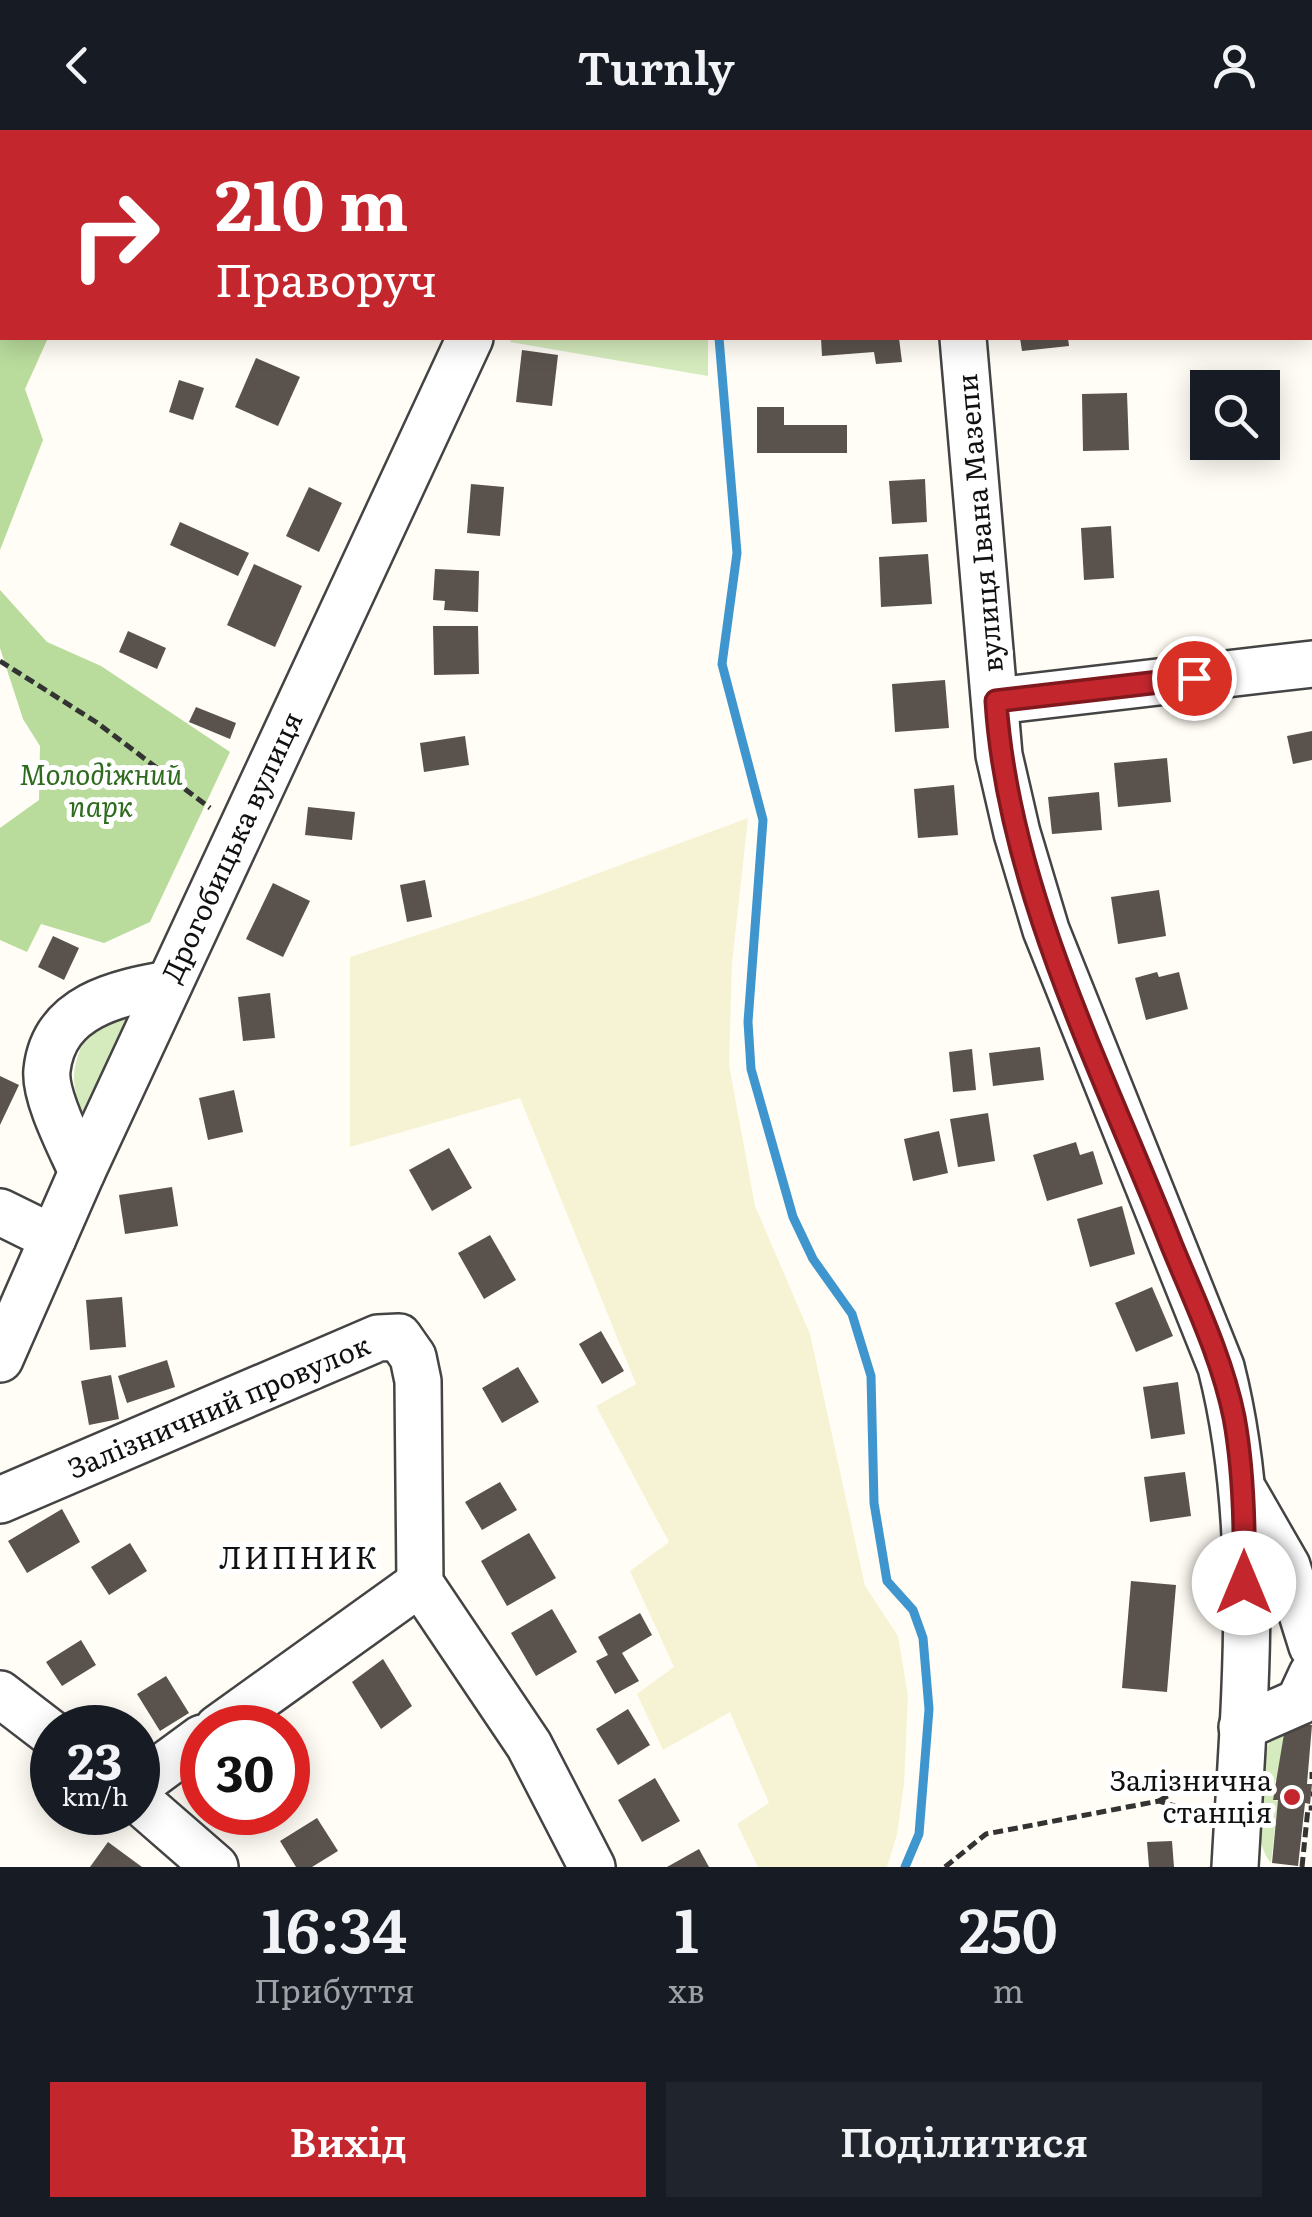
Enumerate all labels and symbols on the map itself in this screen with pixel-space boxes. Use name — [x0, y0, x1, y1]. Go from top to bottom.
street label: вулиця Івана Мазепи — [944, 372, 1012, 674]
pin — [1152, 636, 1237, 721]
street label: Дрогобицька вулиця — [149, 704, 311, 988]
park label: Молодіжний парк — [19, 752, 183, 826]
street label: Залізничний провулок — [61, 1322, 376, 1488]
position arrow — [1192, 1531, 1296, 1635]
district label: ЛИПНИК — [219, 1534, 379, 1578]
speed limit sign: 30 — [180, 1705, 310, 1835]
place label: Залізнична станція — [1110, 1758, 1272, 1832]
marker: Залізнична станція — [1281, 1786, 1303, 1808]

